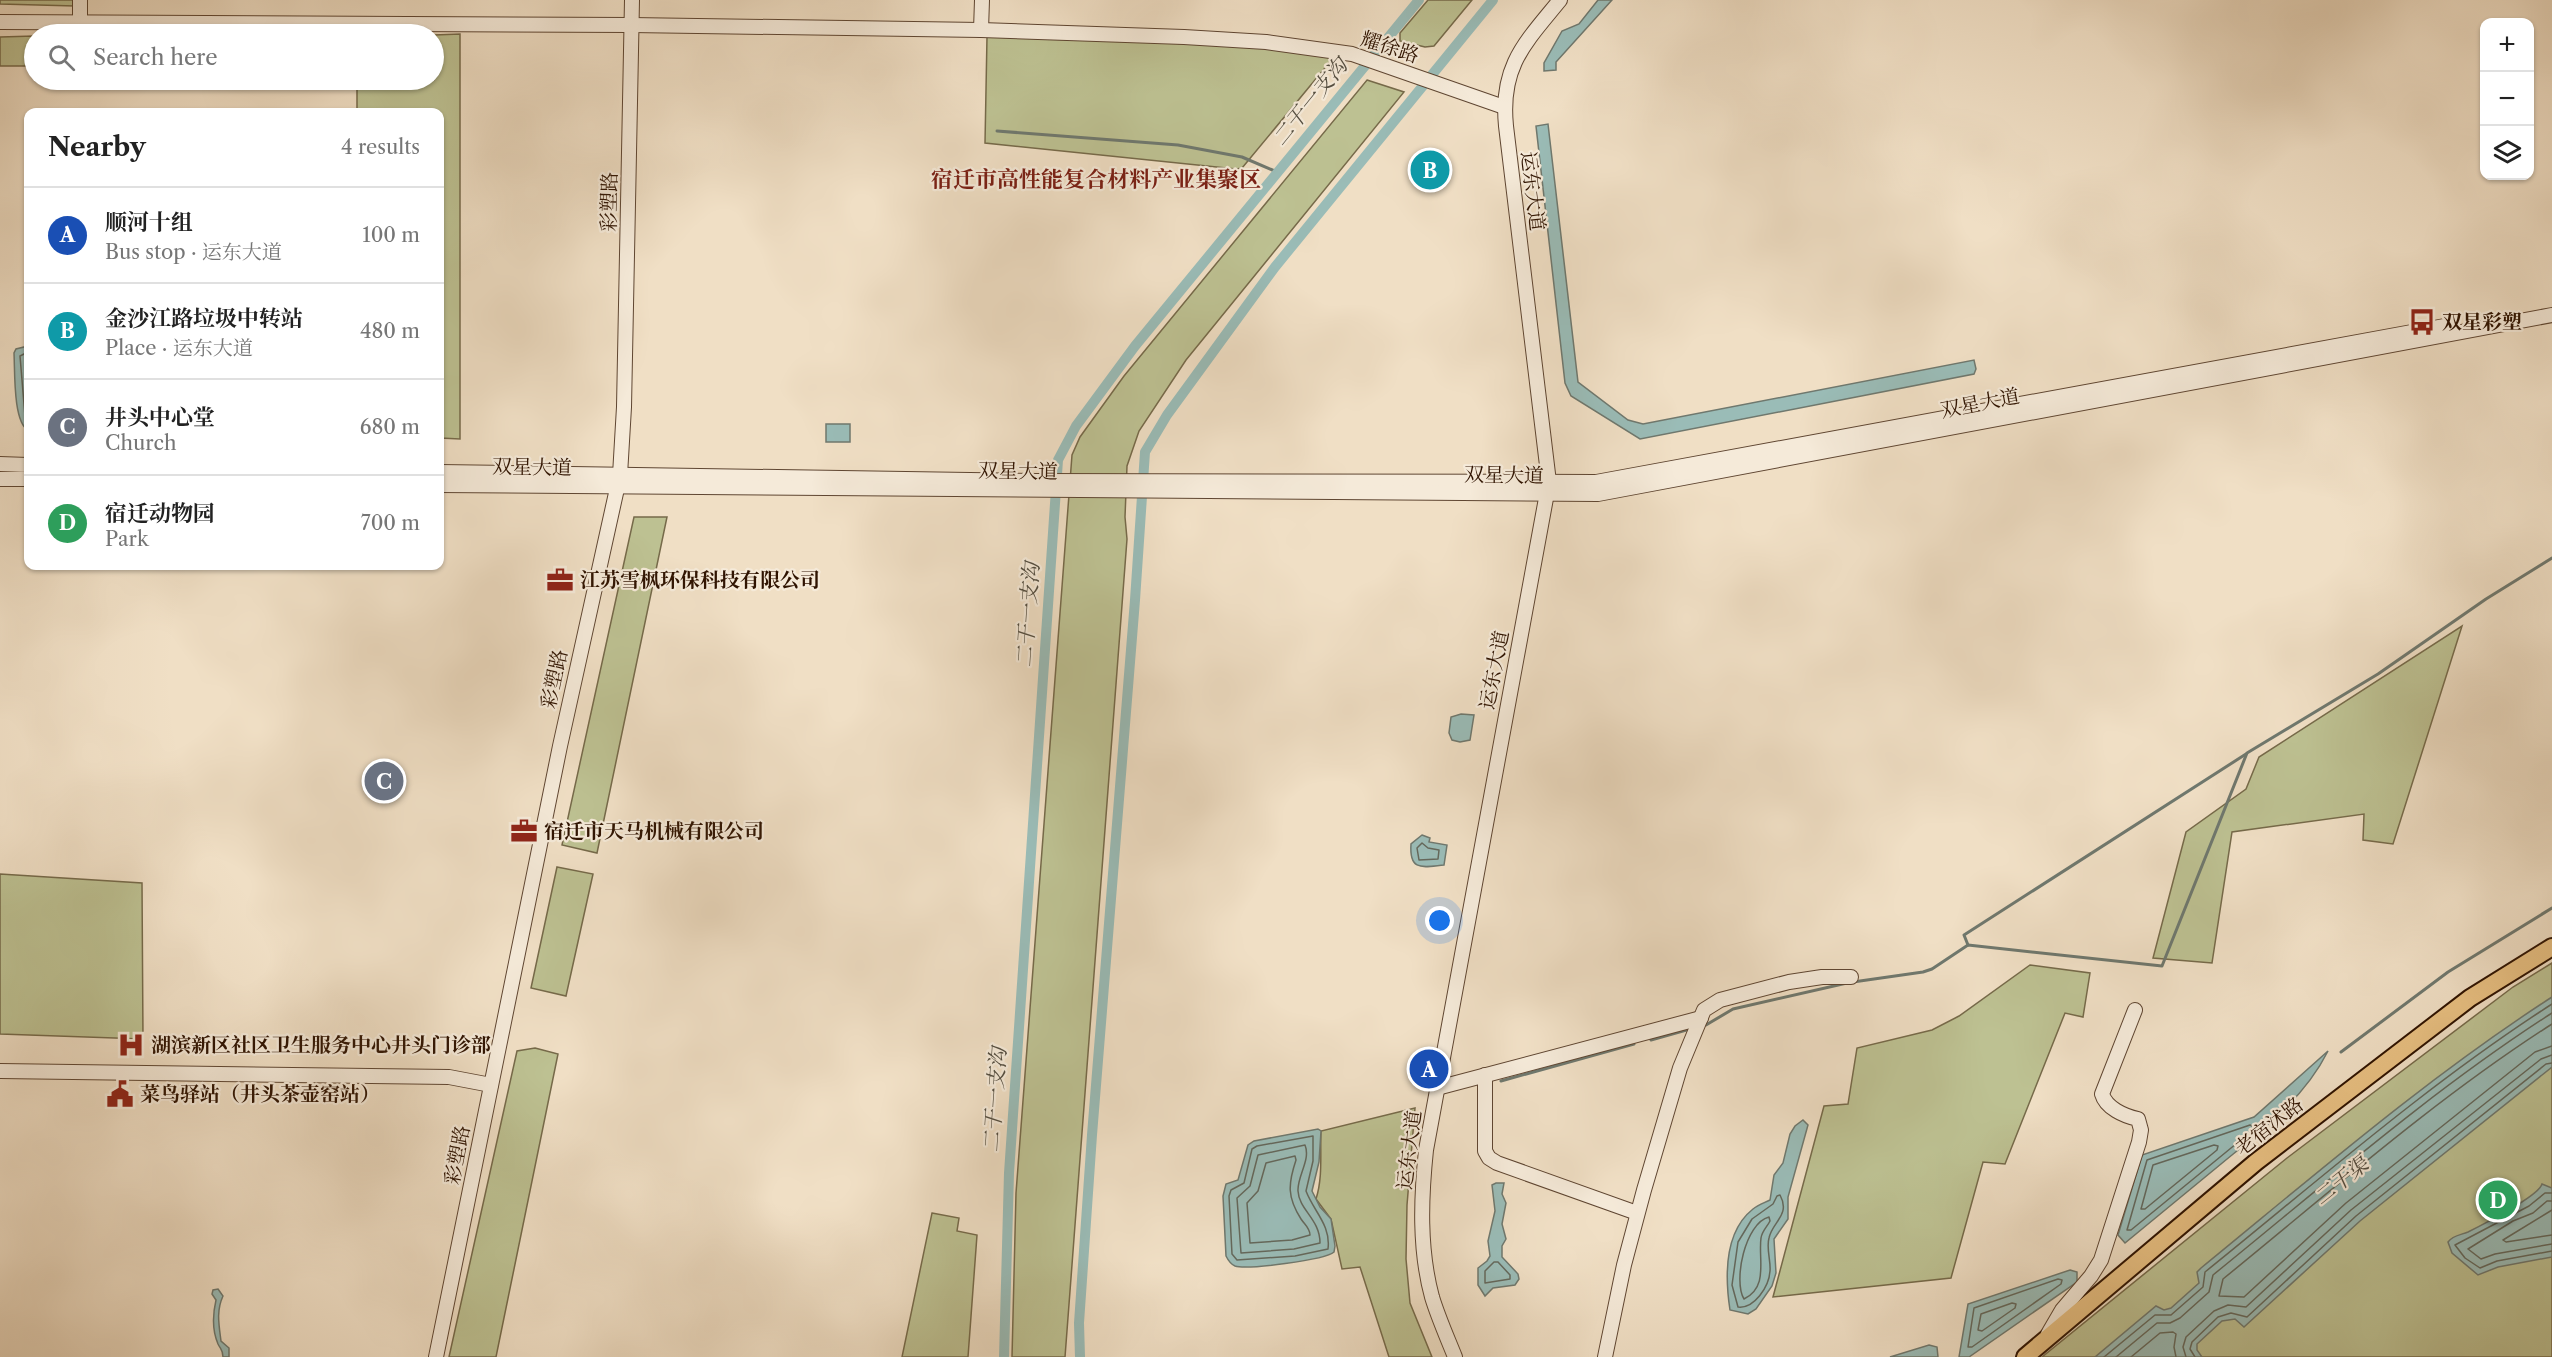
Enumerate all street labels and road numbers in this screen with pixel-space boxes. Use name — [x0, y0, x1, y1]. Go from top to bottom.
street label: 耀徐路 — [1358, 26, 1422, 68]
street label: 运东大道 — [1516, 150, 1550, 232]
street label: 彩塑路 — [596, 172, 622, 232]
street label: 双星大道 — [1938, 384, 2022, 422]
street label: 双星大道 — [492, 454, 572, 480]
street label: 双星大道 — [978, 458, 1058, 484]
street label: 双星大道 — [1464, 462, 1544, 488]
street label: 运东大道 — [1475, 628, 1513, 712]
street label: 彩塑路 — [536, 647, 572, 711]
street label: 老宿沭路 — [2230, 1092, 2308, 1160]
street label: 运东大道 — [1392, 1109, 1426, 1191]
street label: 彩塑路 — [439, 1123, 475, 1187]

